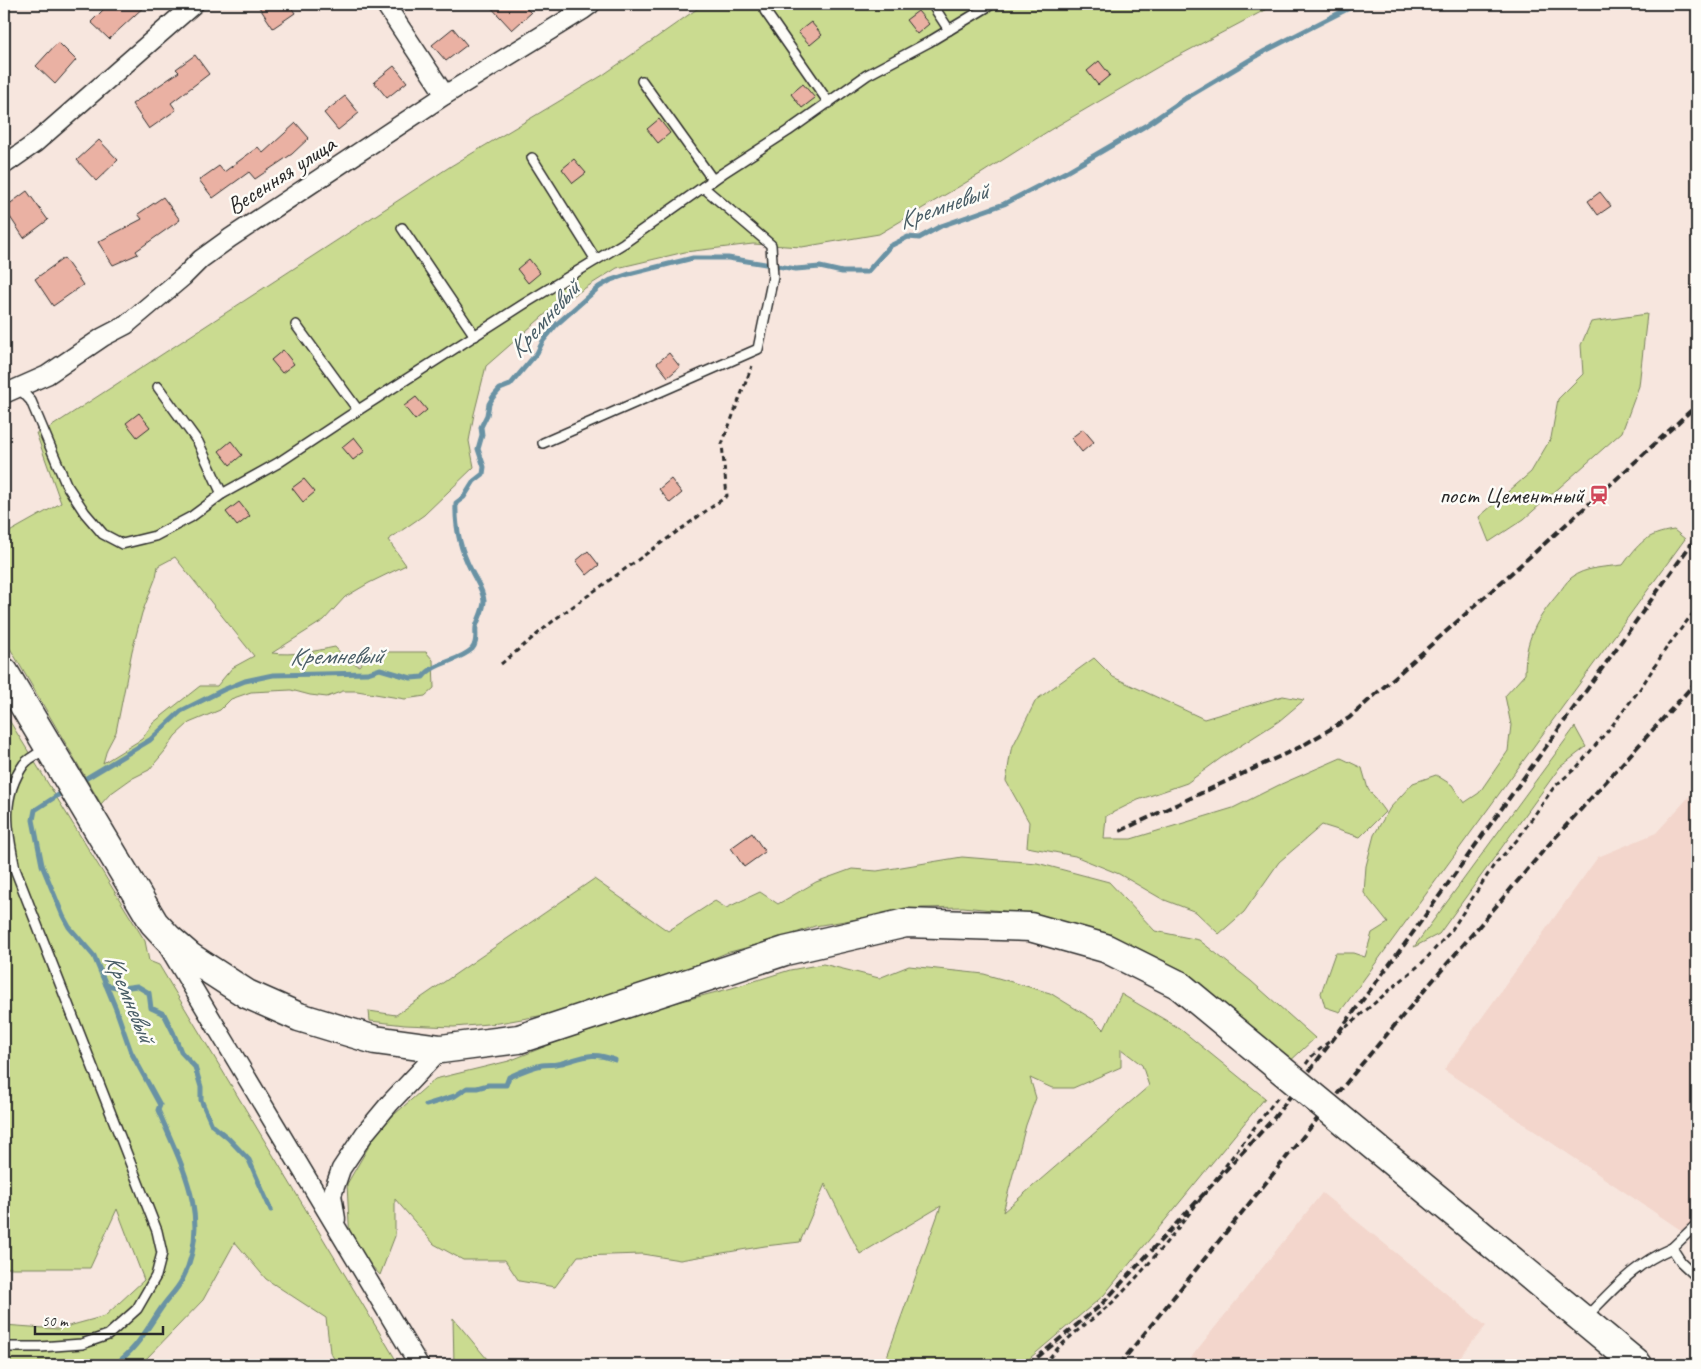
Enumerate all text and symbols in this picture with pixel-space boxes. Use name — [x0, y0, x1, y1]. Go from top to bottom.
street label: Весенняя улица — [221, 128, 342, 221]
water label: Кремневый — [894, 174, 996, 237]
water label: Кремневый — [501, 270, 590, 364]
place label: пост Цементный — [1439, 480, 1586, 510]
station icon: пост Цементный — [1588, 484, 1610, 506]
water label: Кремневый — [289, 639, 387, 673]
water label: Кремневый — [97, 949, 165, 1051]
scale bar — [35, 1304, 162, 1336]
text: 50 m — [42, 1312, 69, 1331]

